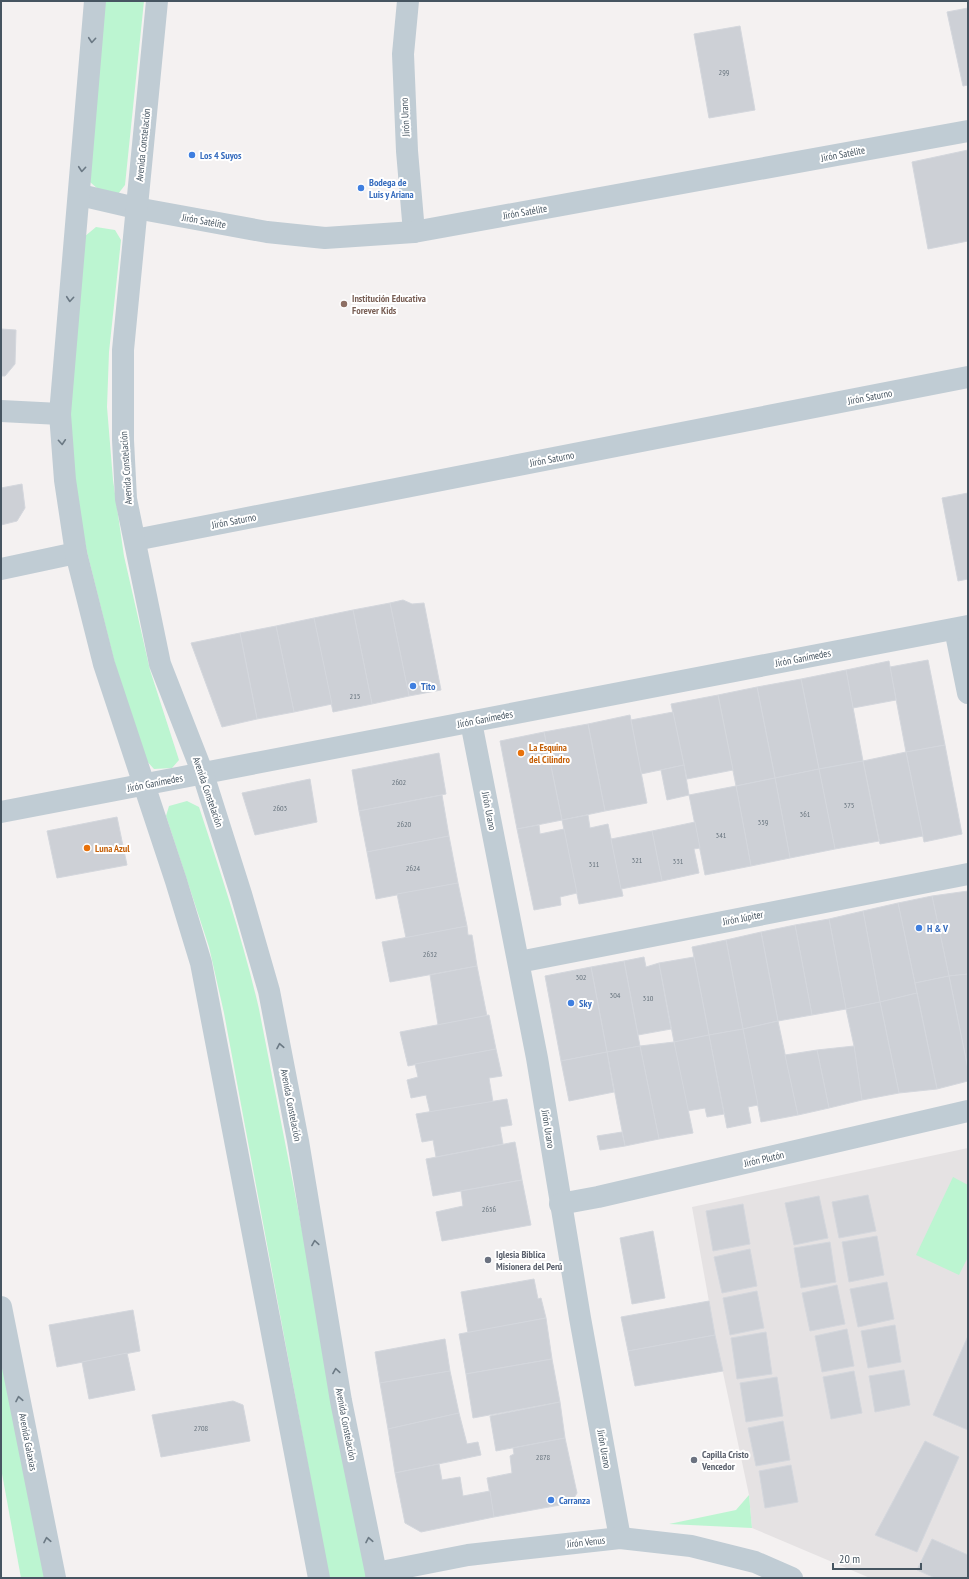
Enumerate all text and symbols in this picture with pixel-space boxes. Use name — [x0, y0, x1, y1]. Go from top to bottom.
one-way arrow — [88, 37, 97, 43]
house number: 299 — [719, 67, 730, 77]
street label: Jirón Urano — [397, 97, 413, 138]
street label: Avenida Constelación — [133, 108, 153, 182]
street label: Jirón Satélite — [819, 143, 866, 165]
place label: Los 4 Suyos — [200, 149, 242, 162]
marker: Los 4 Suyos — [187, 150, 197, 160]
one-way arrow — [77, 166, 86, 172]
place label: Bodega de Luis y Ariana — [369, 176, 414, 201]
marker: Bodega de Luis y Ariana — [356, 183, 366, 193]
street label: Jirón Satélite — [501, 202, 548, 222]
street label: Jirón Satélite — [180, 211, 227, 231]
place label: Institución Educativa Forever Kids — [352, 292, 426, 317]
one-way arrow — [66, 296, 75, 302]
marker: Institución Educativa Forever Kids — [339, 299, 349, 309]
street label: Jirón Saturno — [846, 386, 893, 408]
street label: Avenida Constelación — [117, 431, 135, 505]
one-way arrow — [57, 439, 66, 445]
street label: Jirón Saturno — [528, 448, 575, 470]
street label: Jirón Saturno — [210, 510, 257, 532]
street label: Jirón Ganímedes — [773, 646, 832, 670]
place label: Tito — [421, 680, 436, 693]
marker: Tito — [408, 681, 418, 691]
house number: 215 — [350, 691, 360, 701]
street label: Jirón Ganímedes — [455, 707, 514, 731]
place label: La Esquina del Cilindro — [529, 741, 570, 766]
marker: La Esquina del Cilindro — [516, 748, 526, 758]
street label: Avenida Constelación — [190, 755, 226, 829]
street label: Jirón Ganímedes — [125, 771, 184, 795]
house number: 2602 — [392, 777, 407, 787]
street label: Jirón Urano — [479, 790, 499, 831]
house number: 375 — [844, 800, 854, 810]
house number: 2603 — [273, 803, 288, 813]
house number: 361 — [800, 809, 811, 819]
house number: 359 — [758, 817, 769, 827]
house number: 2620 — [397, 819, 412, 829]
house number: 341 — [716, 830, 727, 840]
place label: Luna Azul — [95, 842, 130, 855]
marker: Luna Azul — [82, 843, 92, 853]
house number: 321 — [632, 855, 643, 865]
house number: 331 — [673, 856, 684, 866]
house number: 311 — [589, 859, 600, 869]
house number: 2624 — [406, 863, 421, 873]
street label: Jirón Júpiter — [721, 908, 765, 928]
place label: H & V — [927, 922, 949, 935]
marker: H & V — [914, 923, 924, 933]
house number: 2632 — [423, 949, 438, 959]
house number: 302 — [576, 972, 587, 982]
house number: 304 — [610, 990, 621, 1000]
house number: 310 — [643, 993, 654, 1003]
place label: Sky — [579, 997, 593, 1010]
marker: Sky — [566, 998, 576, 1008]
one-way arrow — [276, 1043, 284, 1049]
street label: Avenida Constelación — [278, 1068, 304, 1142]
street label: Jirón Urano — [538, 1108, 557, 1149]
street label: Jirón Plutón — [742, 1148, 785, 1170]
house number: 2656 — [482, 1204, 497, 1214]
one-way arrow — [311, 1240, 320, 1246]
place label: Iglesia Biblica Misionera del Perú — [496, 1248, 563, 1273]
marker: Iglesia Biblica Misionera del Perú — [483, 1255, 493, 1265]
one-way arrow — [332, 1368, 341, 1374]
street label: Avenida Constelación — [333, 1387, 359, 1461]
one-way arrow — [16, 1395, 24, 1402]
street label: Avenida Galaxias — [16, 1412, 40, 1472]
house number: 2708 — [194, 1423, 209, 1433]
street label: Jirón Urano — [594, 1428, 614, 1469]
place label: Capilla Cristo Vencedor — [701, 1448, 749, 1473]
house number: 2878 — [536, 1452, 551, 1462]
marker: Capilla Cristo Vencedor — [689, 1455, 699, 1465]
place label: Carranza — [559, 1494, 590, 1507]
marker: Carranza — [546, 1495, 556, 1505]
street label: Jirón Venus — [565, 1533, 606, 1551]
one-way arrow — [44, 1537, 52, 1543]
one-way arrow — [365, 1537, 373, 1543]
scale bar — [833, 1545, 921, 1571]
text: 20 m — [839, 1551, 860, 1566]

